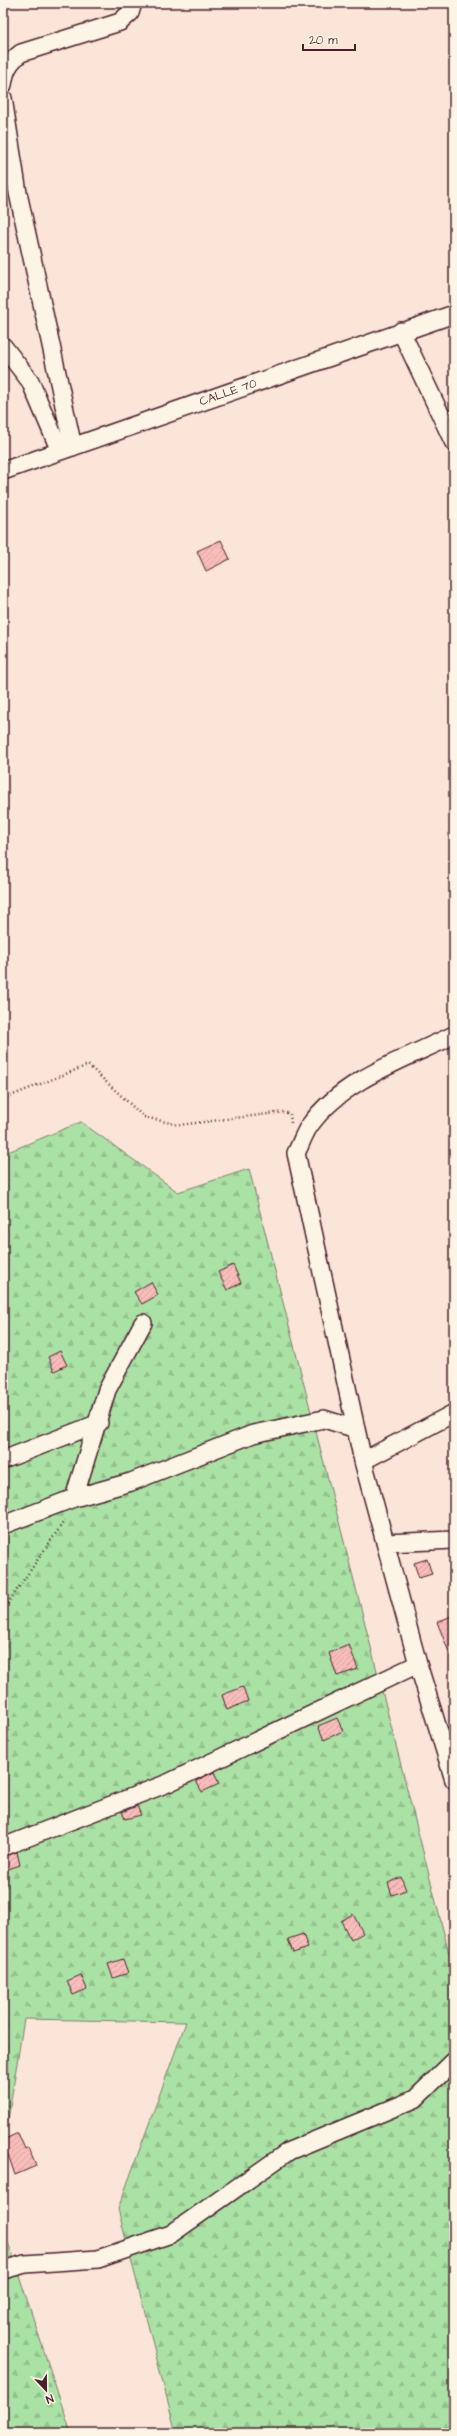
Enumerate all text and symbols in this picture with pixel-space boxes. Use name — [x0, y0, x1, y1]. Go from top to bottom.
scale bar — [303, 26, 355, 52]
text: 20 m — [309, 32, 338, 49]
street label: CALLE 70 — [197, 375, 260, 410]
north arrow — [26, 2370, 66, 2410]
text: N — [43, 2391, 56, 2407]

